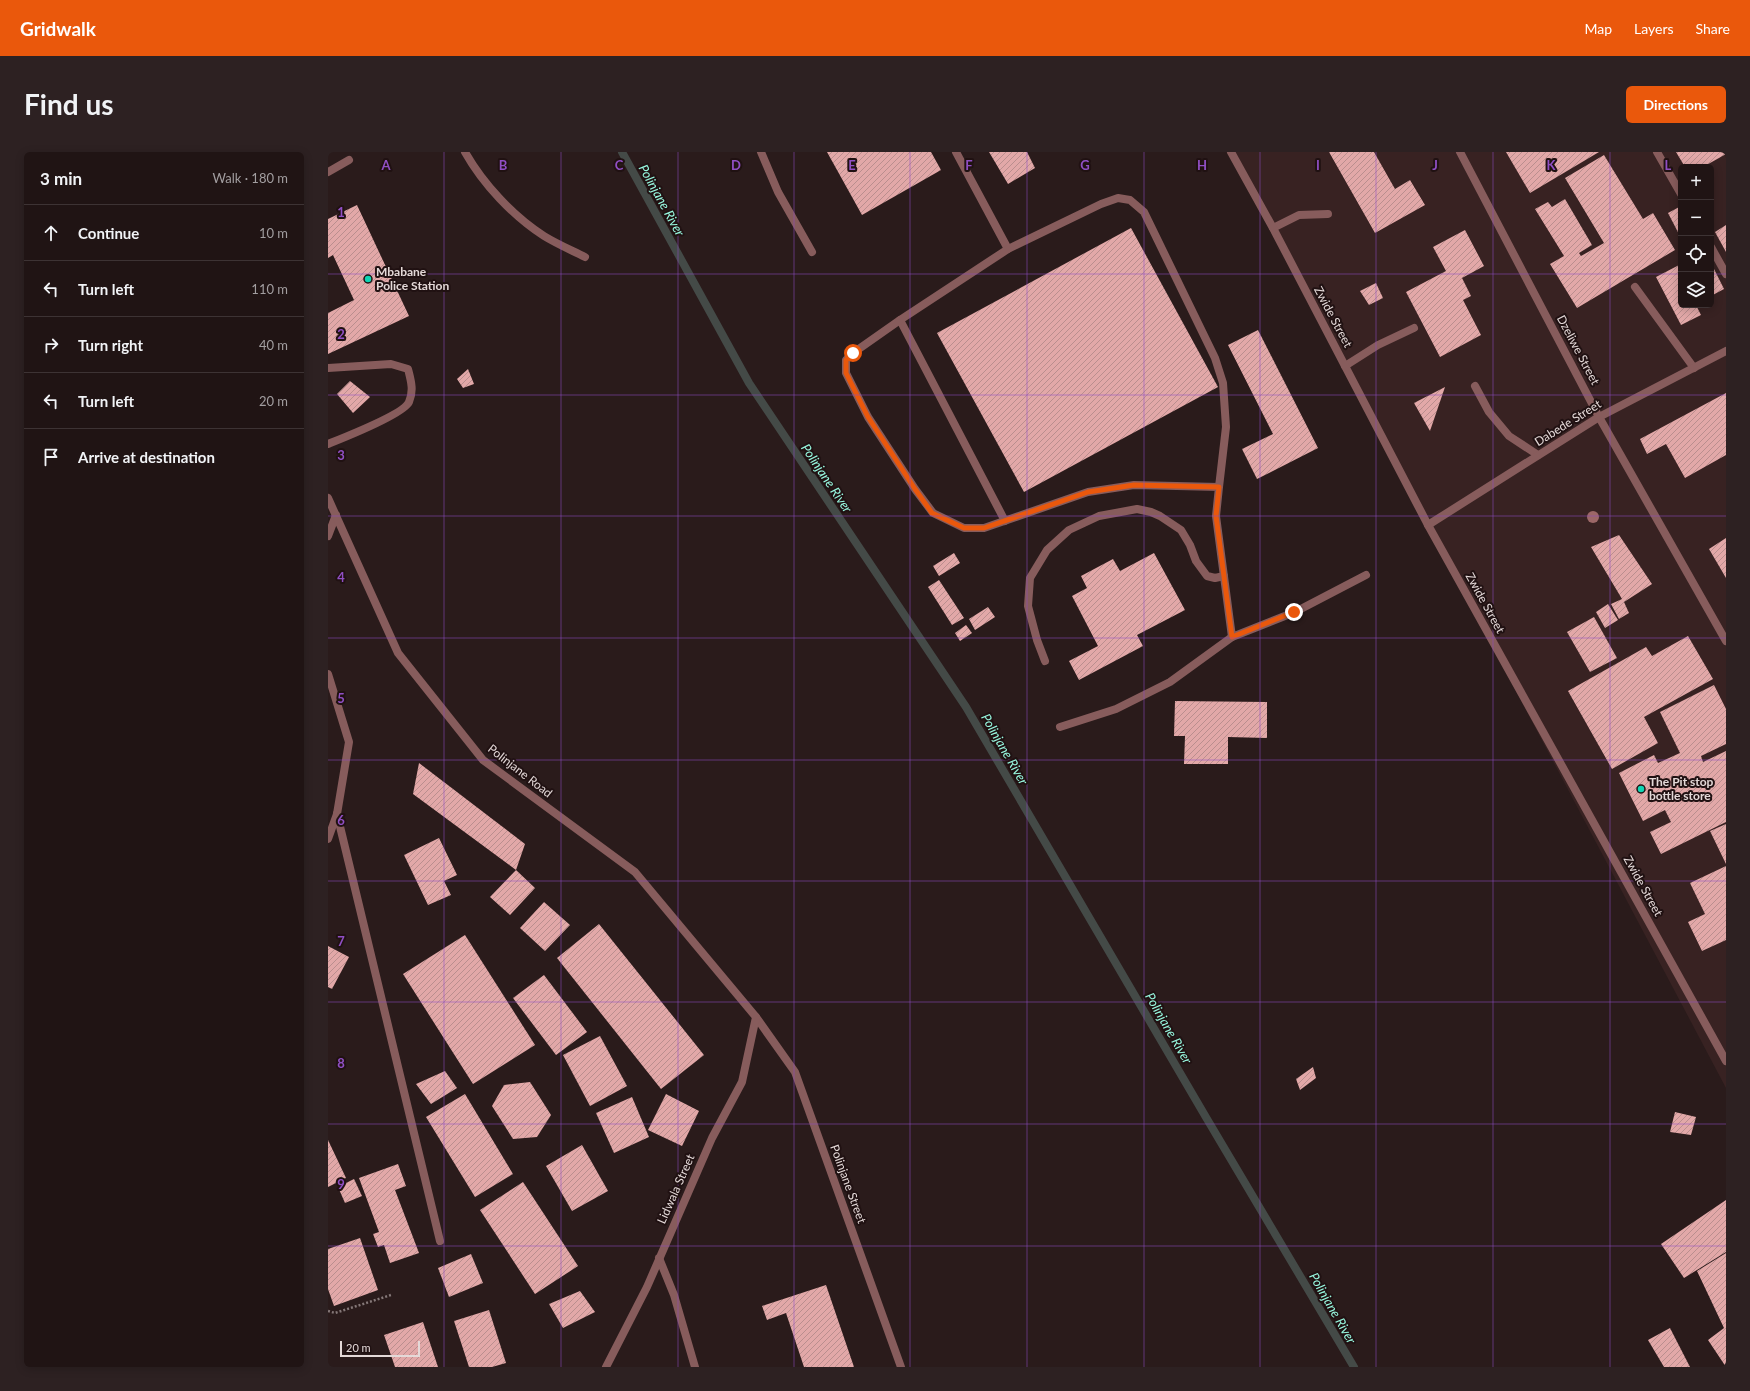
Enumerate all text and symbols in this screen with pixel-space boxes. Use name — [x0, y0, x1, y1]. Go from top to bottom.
text: Gridwalk — [20, 17, 96, 40]
text: Map — [1584, 20, 1612, 37]
text: Layers — [1634, 20, 1674, 37]
text: Share — [1696, 20, 1730, 37]
button: Directions — [1626, 86, 1726, 123]
text: Find us — [24, 87, 114, 121]
text: A — [380, 157, 391, 173]
text: B — [499, 157, 508, 173]
text: C — [615, 157, 624, 173]
text: D — [731, 157, 741, 173]
text: E — [848, 157, 856, 173]
text: F — [965, 157, 973, 173]
text: G — [1080, 157, 1090, 173]
text: H — [1197, 157, 1207, 173]
text: I — [1316, 157, 1320, 173]
text: J — [1432, 157, 1438, 173]
text: K — [1547, 157, 1557, 173]
text: L — [1665, 157, 1672, 173]
water label: Polinjane River — [636, 161, 689, 239]
map controls — [1678, 164, 1714, 308]
button: + — [1678, 164, 1714, 200]
text: 3 min — [40, 168, 82, 189]
text: Walk · 180 m — [212, 170, 288, 186]
button: − — [1678, 200, 1714, 236]
text: 1 — [337, 204, 345, 220]
icon: ahead — [40, 222, 62, 244]
text: Continue — [78, 224, 139, 242]
text: 10 m — [259, 225, 288, 241]
button: locate — [1678, 236, 1714, 272]
place label: Mbabane Police Station — [376, 264, 449, 293]
button: layers — [1678, 272, 1714, 308]
marker: Mbabane Police Station — [363, 274, 373, 284]
icon: left — [40, 278, 62, 300]
text: Turn left — [78, 280, 134, 298]
text: 110 m — [251, 281, 288, 297]
street label: Zwide Street — [1311, 284, 1356, 350]
street label: Dzeliwe Street — [1554, 312, 1603, 388]
text: 2 — [337, 326, 345, 342]
icon: right — [40, 334, 62, 356]
text: Turn right — [78, 336, 143, 354]
text: 40 m — [259, 337, 288, 353]
route start — [844, 344, 862, 362]
icon: left — [40, 390, 62, 412]
text: Turn left — [78, 392, 134, 410]
text: 20 m — [259, 393, 288, 409]
street label: Dabede Street — [1532, 396, 1604, 449]
water label: Polinjane River — [798, 441, 856, 516]
icon: arrive — [40, 446, 62, 468]
text: 3 — [337, 447, 345, 463]
text: Arrive at destination — [78, 448, 215, 466]
text: 4 — [337, 569, 345, 585]
street label: Zwide Street — [1463, 570, 1509, 636]
route end — [1285, 603, 1303, 621]
text: 5 — [337, 690, 345, 706]
water label: Polinjane River — [978, 711, 1032, 788]
street label: Polinjane Road — [485, 741, 556, 800]
place label: The Pit stop bottle store — [1649, 774, 1714, 803]
marker: The Pit stop bottle store — [1636, 784, 1646, 794]
text: 6 — [337, 812, 345, 828]
street label: Zwide Street — [1621, 853, 1667, 919]
text: 7 — [337, 933, 345, 949]
water label: Polinjane River — [1142, 990, 1196, 1067]
text: 8 — [337, 1055, 345, 1071]
street label: Polinjane Street — [827, 1142, 870, 1226]
street label: Lidwala Street — [654, 1151, 698, 1226]
text: 9 — [337, 1176, 345, 1192]
water label: Polinjane River — [1306, 1270, 1360, 1347]
scale bar — [340, 1339, 420, 1358]
text: 20 m — [346, 1341, 371, 1354]

